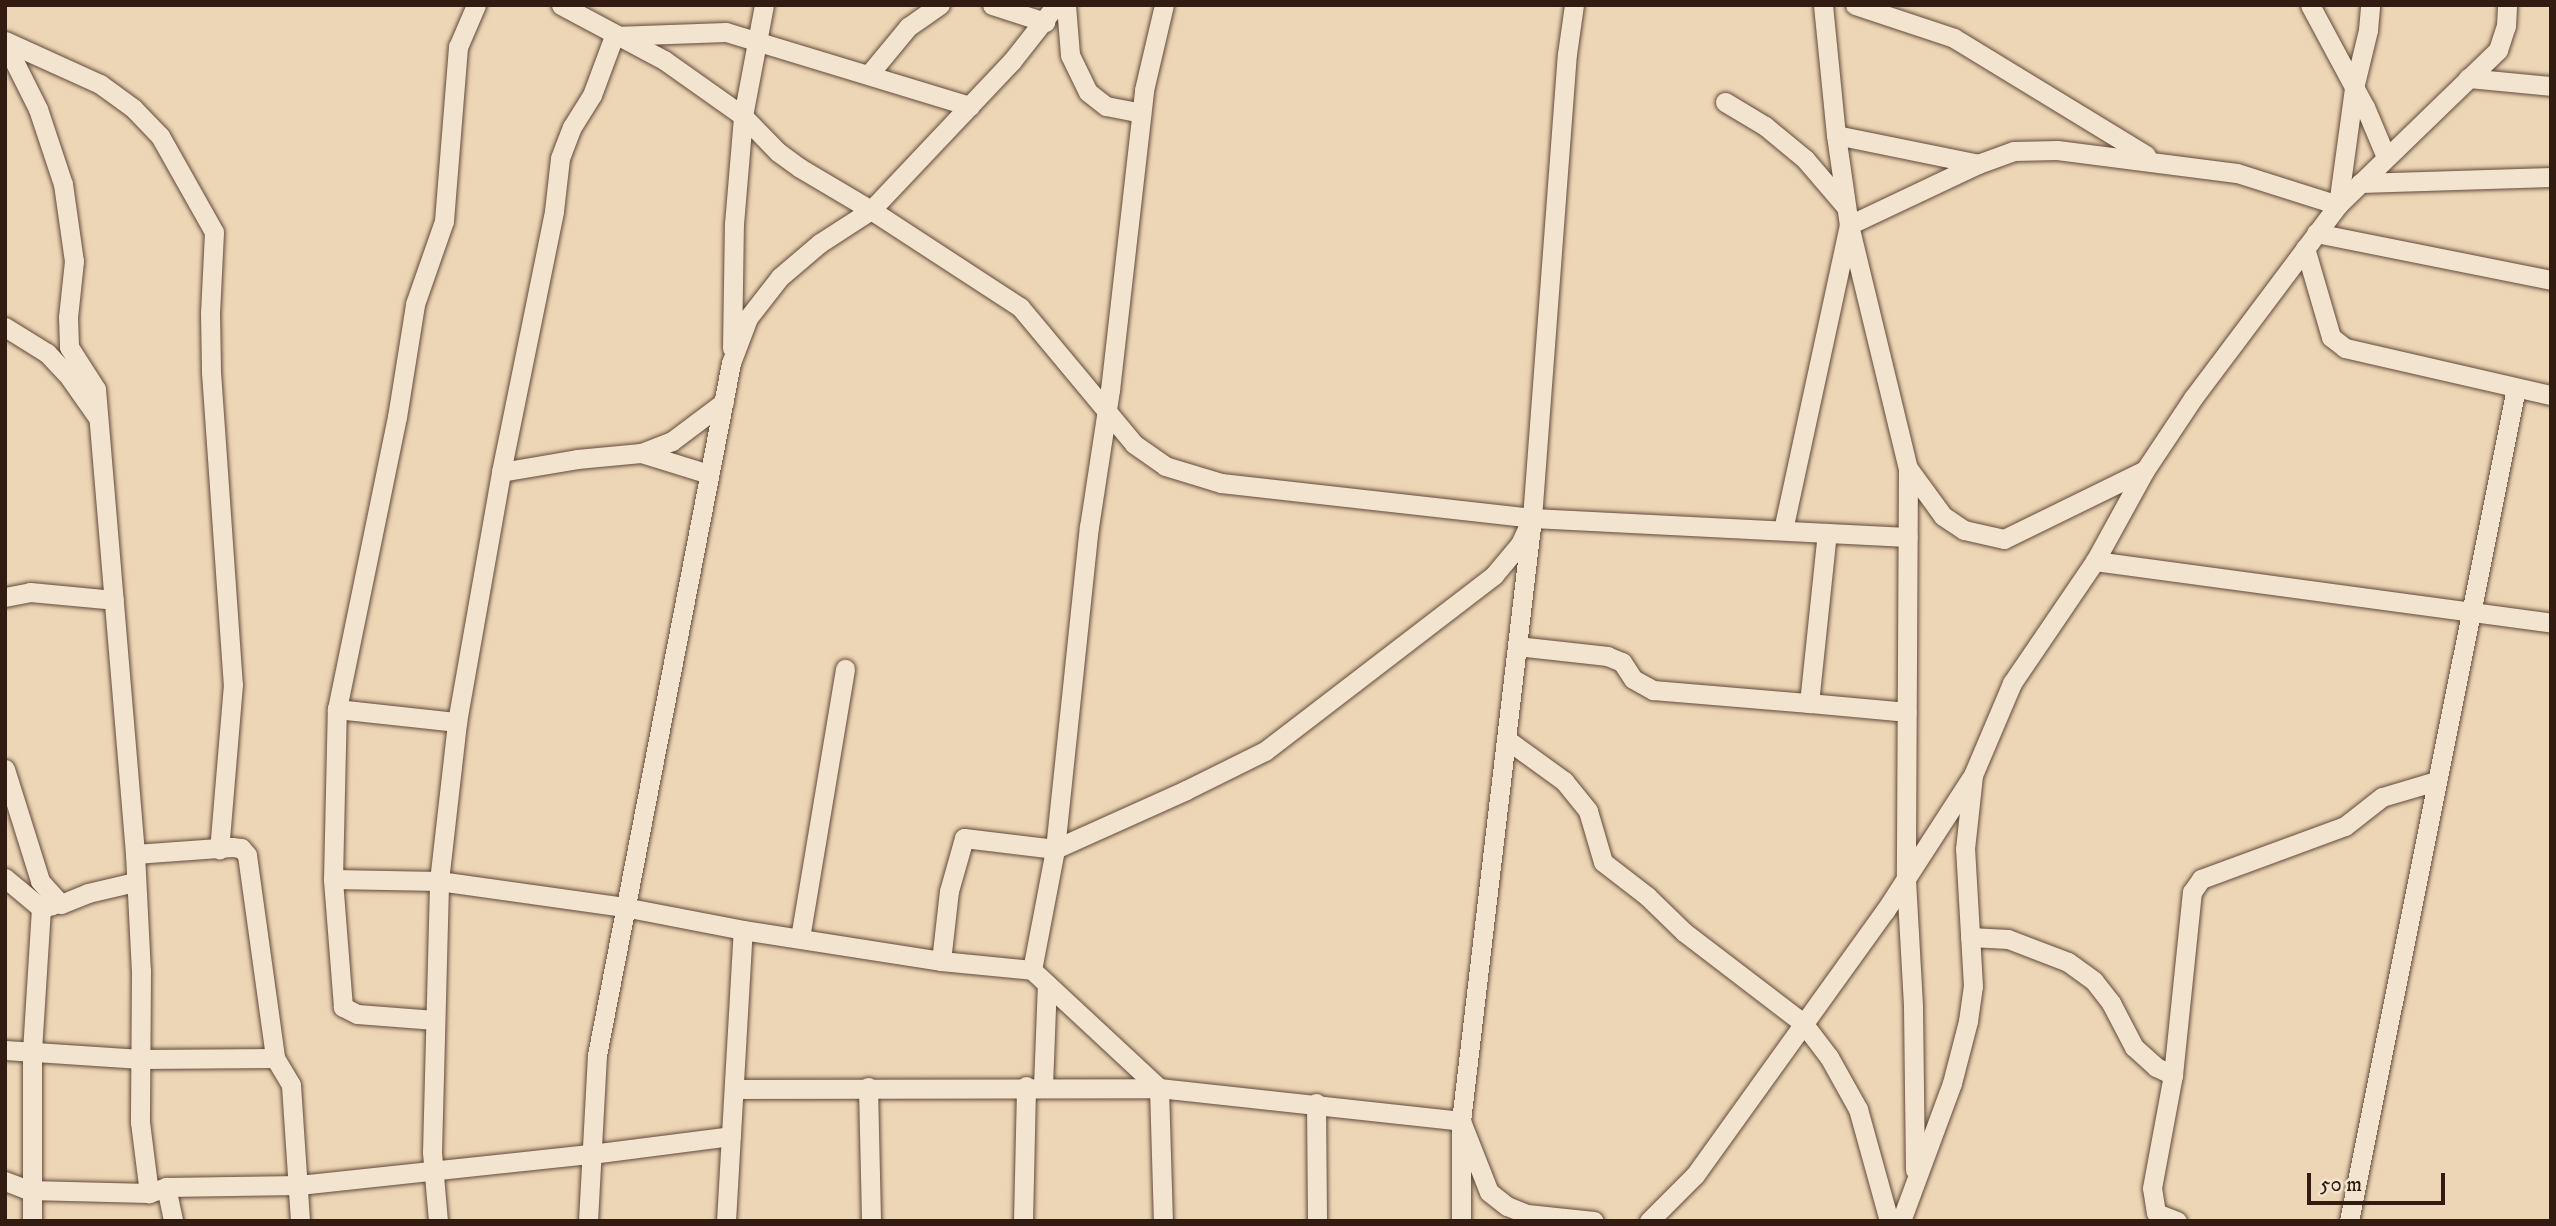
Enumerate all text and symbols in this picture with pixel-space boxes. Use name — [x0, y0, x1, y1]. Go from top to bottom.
scale bar — [2311, 1160, 2449, 1204]
text: 50 m — [2320, 1172, 2362, 1198]

